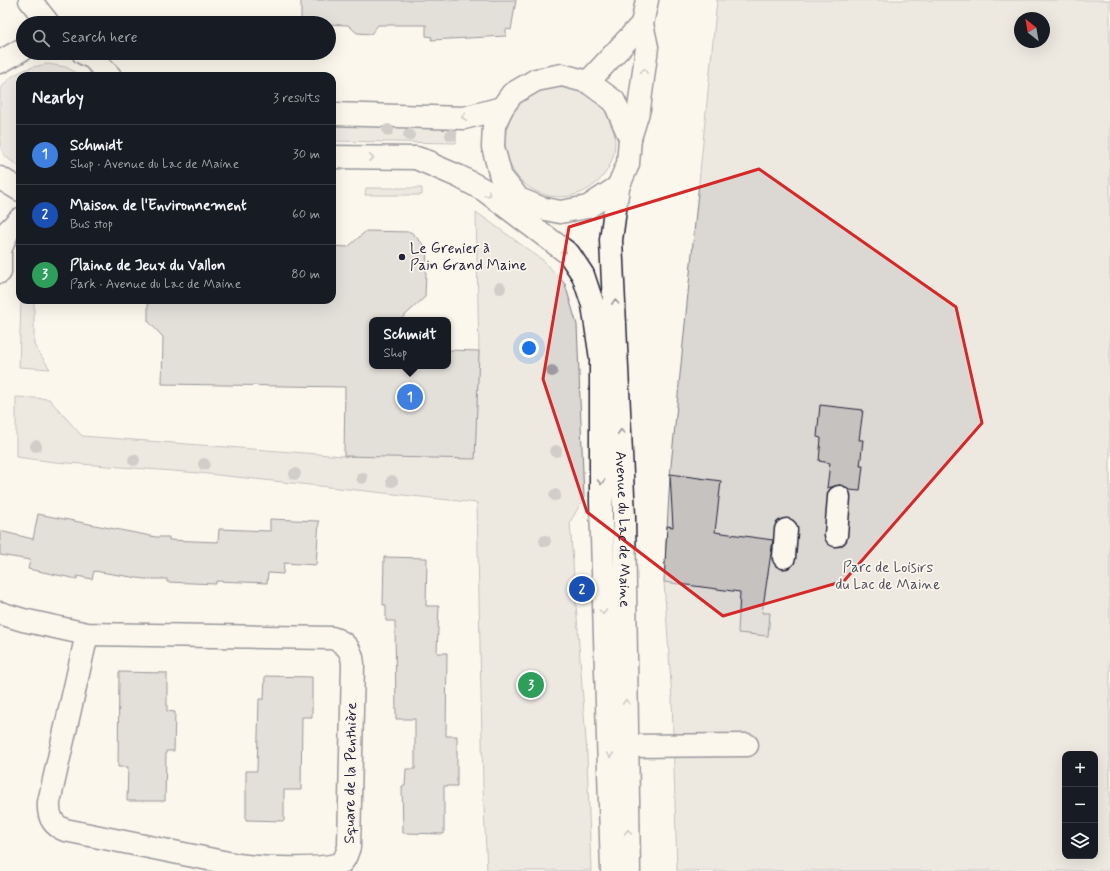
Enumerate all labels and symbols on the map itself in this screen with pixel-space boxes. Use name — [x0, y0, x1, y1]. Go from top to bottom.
north arrow — [1014, 12, 1050, 48]
one-way arrow — [639, 68, 648, 74]
one-way arrow — [461, 112, 467, 121]
one-way arrow — [368, 153, 374, 162]
one-way arrow — [484, 189, 491, 196]
place label: Le Grenier à Pain Grand Maine — [410, 239, 527, 276]
one-way arrow — [559, 246, 566, 253]
marker: Le Grenier à Pain Grand Maine — [397, 252, 407, 262]
one-way arrow — [610, 299, 619, 305]
your location — [519, 338, 539, 358]
pin: 1 — [397, 382, 423, 412]
one-way arrow — [617, 429, 626, 435]
street label: Avenue du Lac de Maine — [610, 451, 634, 608]
one-way arrow — [597, 479, 605, 485]
park label: Parc de Loisirs du Lac de Maine — [836, 558, 940, 595]
pin: 2 — [569, 574, 595, 604]
one-way arrow — [599, 609, 607, 615]
pin: 3 — [518, 670, 544, 700]
one-way arrow — [622, 699, 630, 705]
street label: Square de la Penthière — [340, 702, 362, 844]
one-way arrow — [605, 752, 614, 758]
one-way arrow — [624, 829, 632, 835]

